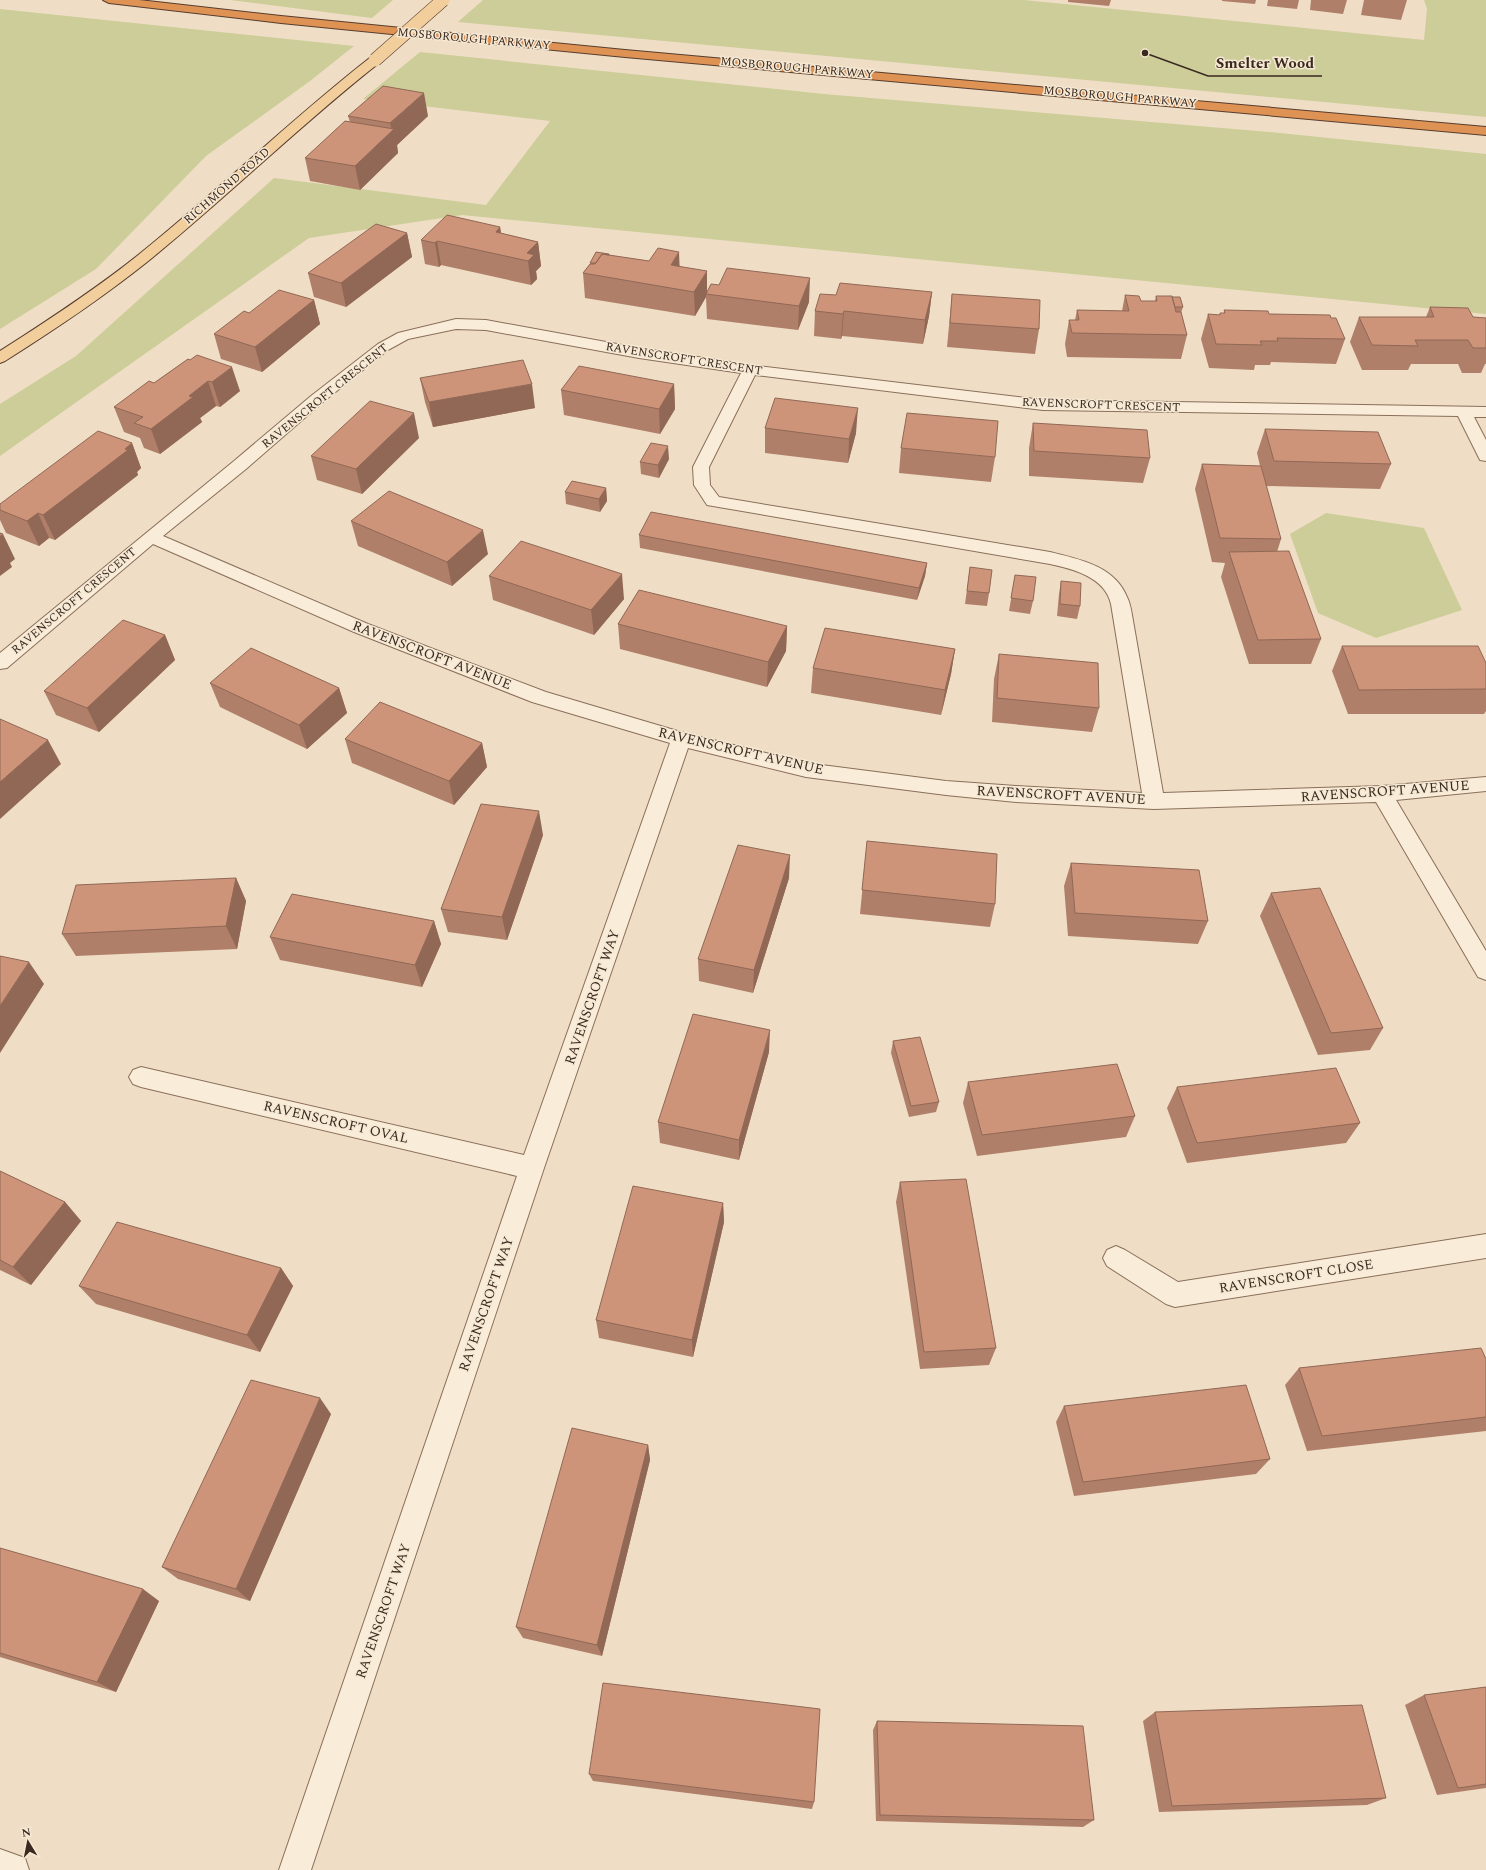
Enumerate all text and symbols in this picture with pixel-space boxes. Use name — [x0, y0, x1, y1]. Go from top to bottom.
street label: MOSBOROUGH PARKWAY — [396, 23, 552, 55]
callout: Smelter Wood — [1208, 49, 1322, 76]
street label: MOSBOROUGH PARKWAY — [719, 52, 875, 84]
text: Smelter Wood — [1216, 52, 1314, 75]
street label: MOSBOROUGH PARKWAY — [1042, 81, 1198, 113]
street label: RICHMOND ROAD — [179, 143, 275, 229]
street label: RAVENSCROFT CRESCENT — [604, 337, 764, 381]
street label: RAVENSCROFT CRESCENT — [257, 339, 393, 453]
street label: RAVENSCROFT CRESCENT — [1021, 393, 1181, 417]
street label: RAVENSCROFT CRESCENT — [7, 543, 141, 659]
street label: RAVENSCROFT AVENUE — [349, 615, 515, 695]
street label: RAVENSCROFT AVENUE — [656, 722, 826, 780]
street label: RAVENSCROFT AVENUE — [1300, 775, 1470, 807]
street label: RAVENSCROFT AVENUE — [976, 780, 1146, 810]
street label: RAVENSCROFT WAY — [559, 927, 625, 1067]
street label: RAVENSCROFT OVAL — [261, 1095, 411, 1149]
street label: RAVENSCROFT WAY — [453, 1234, 519, 1374]
street label: RAVENSCROFT CLOSE — [1217, 1253, 1375, 1299]
street label: RAVENSCROFT WAY — [350, 1541, 416, 1681]
north arrow — [8, 1822, 48, 1862]
text: N — [20, 1823, 32, 1842]

